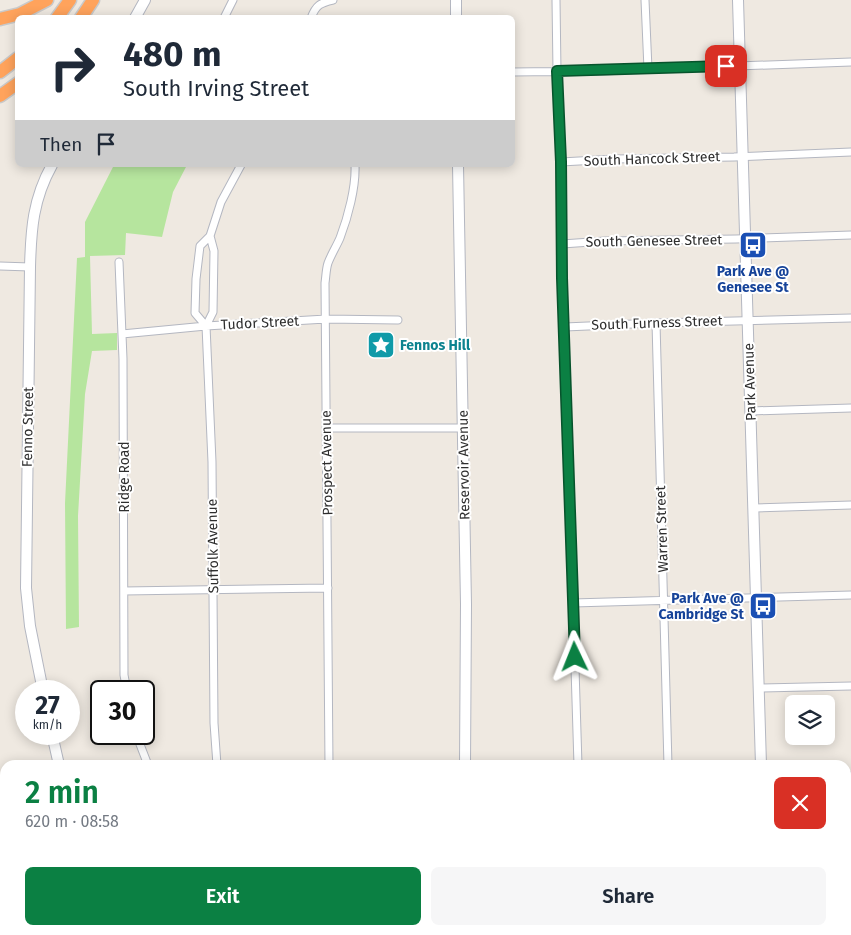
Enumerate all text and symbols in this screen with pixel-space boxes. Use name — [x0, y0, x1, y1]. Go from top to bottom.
text: 480 m — [123, 33, 221, 75]
icon: right — [40, 35, 105, 100]
pin — [705, 45, 747, 87]
icon: arrive — [712, 52, 740, 80]
text: South Irving Street — [123, 75, 309, 102]
icon: arrive — [92, 130, 120, 158]
text: Then — [40, 133, 82, 156]
street label: South Hancock Street — [584, 148, 721, 170]
bus stop icon: Park Ave @ Genesee St — [738, 230, 768, 260]
street label: South Genesee Street — [586, 231, 723, 251]
place label: Park Ave @ Genesee St — [717, 263, 789, 296]
street label: Tudor Street — [220, 312, 301, 334]
street label: South Furness Street — [591, 312, 724, 334]
place icon: Fennos Hill — [366, 330, 396, 360]
place label: Fennos Hill — [400, 337, 471, 354]
street label: Park Avenue — [740, 343, 760, 421]
street label: Fenno Street — [19, 386, 37, 467]
street label: Prospect Avenue — [318, 410, 336, 516]
street label: Reservoir Avenue — [455, 410, 473, 520]
street label: Ridge Road — [116, 441, 133, 513]
street label: Warren Street — [652, 484, 672, 573]
street label: Suffolk Avenue — [204, 499, 222, 593]
place label: Park Ave @ Cambridge St — [658, 590, 745, 623]
bus stop icon: Park Ave @ Cambridge St — [748, 591, 778, 621]
position arrow — [548, 630, 600, 682]
speed limit sign: 30 — [90, 680, 155, 745]
text: 27 — [35, 691, 60, 721]
map controls — [785, 695, 835, 745]
button: layers — [785, 695, 835, 745]
text: km/h — [33, 718, 62, 732]
text: 2 min — [25, 775, 99, 811]
button: close — [774, 777, 826, 829]
text: 620 m · 08:58 — [25, 812, 119, 831]
button: Exit — [25, 867, 421, 925]
button: Share — [431, 867, 826, 925]

